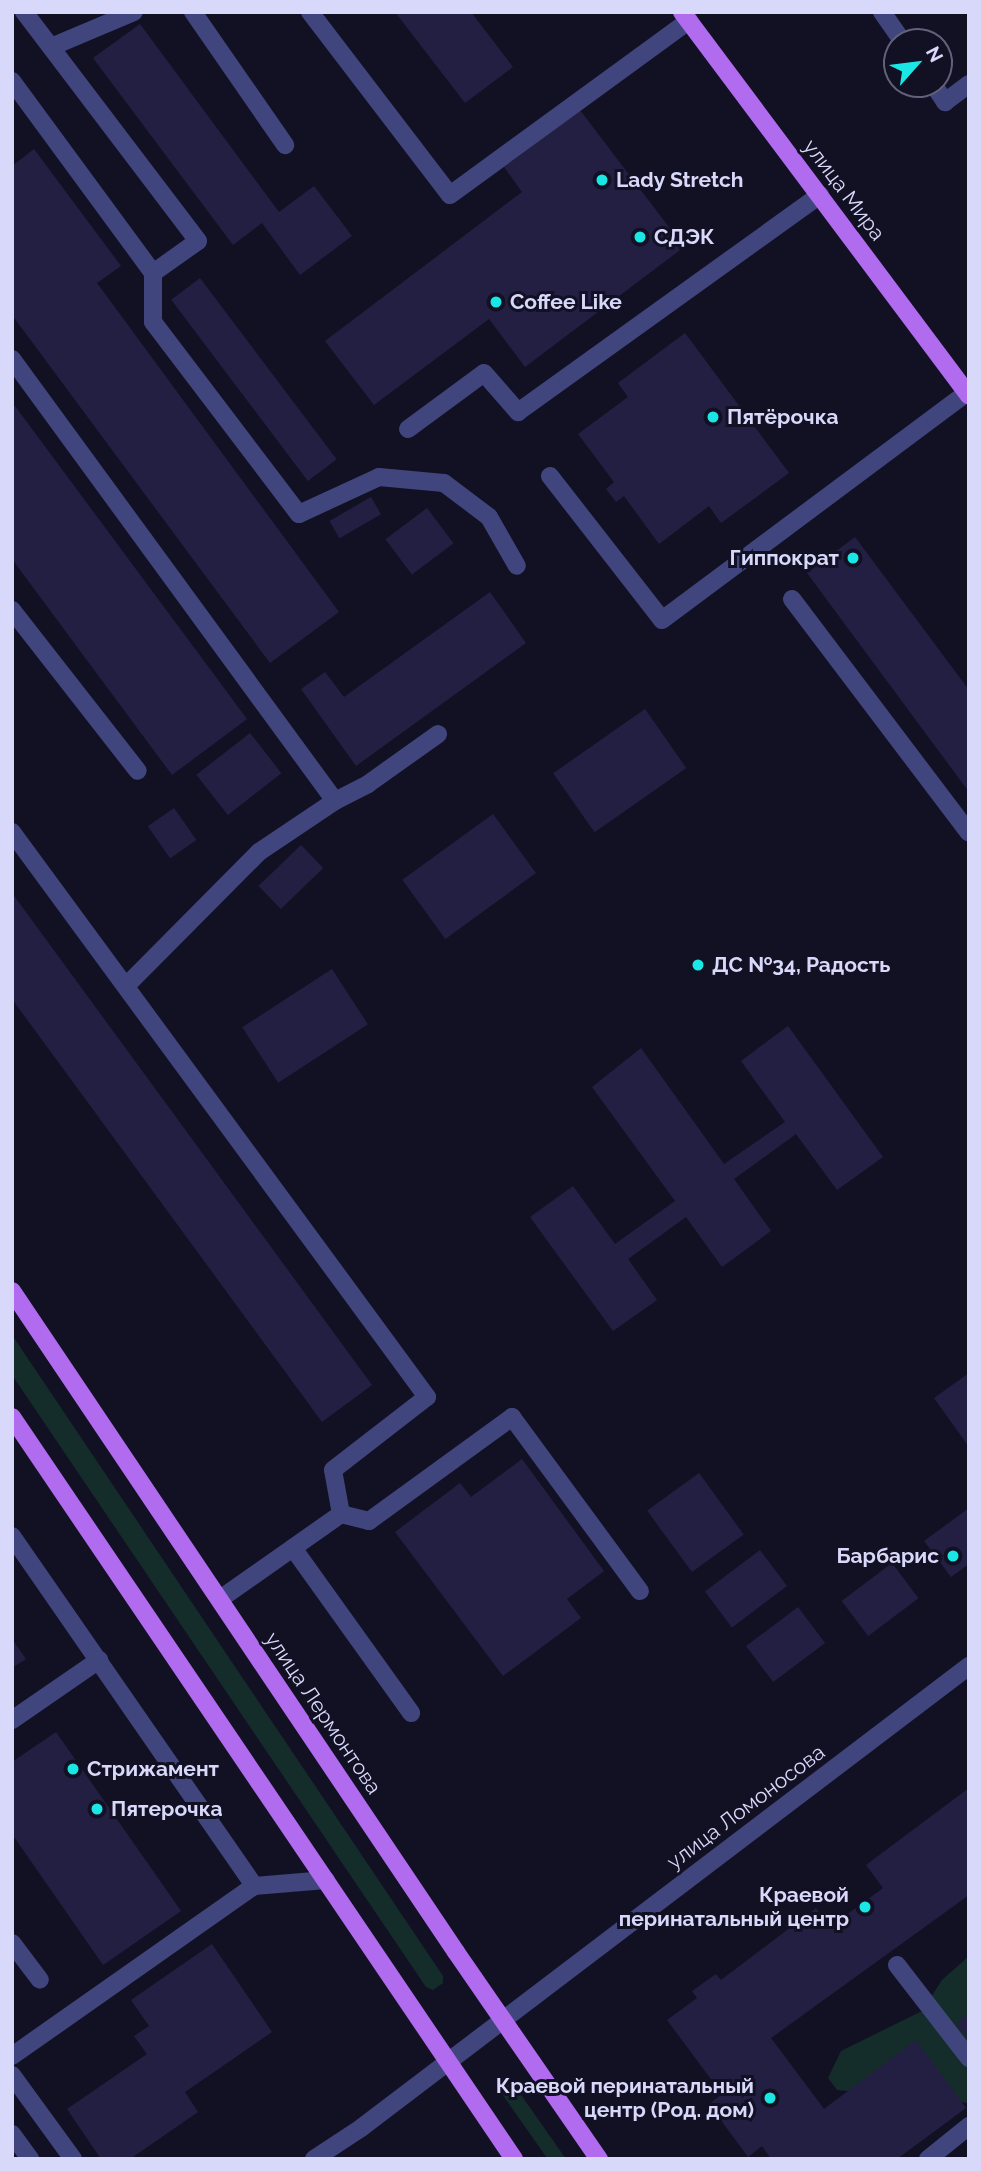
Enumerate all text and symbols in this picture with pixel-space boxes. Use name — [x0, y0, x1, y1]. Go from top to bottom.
north arrow — [883, 28, 953, 98]
text: N — [922, 43, 948, 66]
street label: улица Мира — [798, 134, 890, 246]
place label: Lady Stretch — [616, 167, 744, 193]
marker: Lady Stretch — [594, 172, 610, 188]
place label: СДЭК — [654, 224, 714, 250]
marker: СДЭК — [632, 229, 648, 245]
place label: Coffee Like — [510, 289, 622, 315]
marker: Coffee Like — [488, 294, 504, 310]
place label: Пятёрочка — [727, 404, 839, 430]
marker: Пятёрочка — [705, 409, 721, 425]
place label: Гиппократ — [730, 545, 839, 571]
marker: Гиппократ — [845, 550, 861, 566]
place label: ДС №34, Радость — [712, 952, 890, 978]
marker: ДС №34, Радость — [690, 957, 706, 973]
place label: Барбарис — [836, 1543, 939, 1569]
marker: Барбарис — [945, 1548, 961, 1564]
street label: улица Лермонтова — [259, 1627, 387, 1799]
street label: улица Ломоносова — [662, 1739, 830, 1875]
place label: Стрижамент — [87, 1756, 219, 1782]
marker: Стрижамент — [65, 1761, 81, 1777]
place label: Пятерочка — [111, 1796, 223, 1822]
marker: Пятерочка — [89, 1801, 105, 1817]
place label: Краевой перинатальный центр — [619, 1882, 849, 1932]
marker: Краевой перинатальный центр — [855, 1897, 875, 1917]
place label: Краевой перинатальный центр (Род. дом) — [496, 2073, 754, 2123]
marker: Краевой перинатальный центр (Род. дом) — [760, 2088, 780, 2108]

